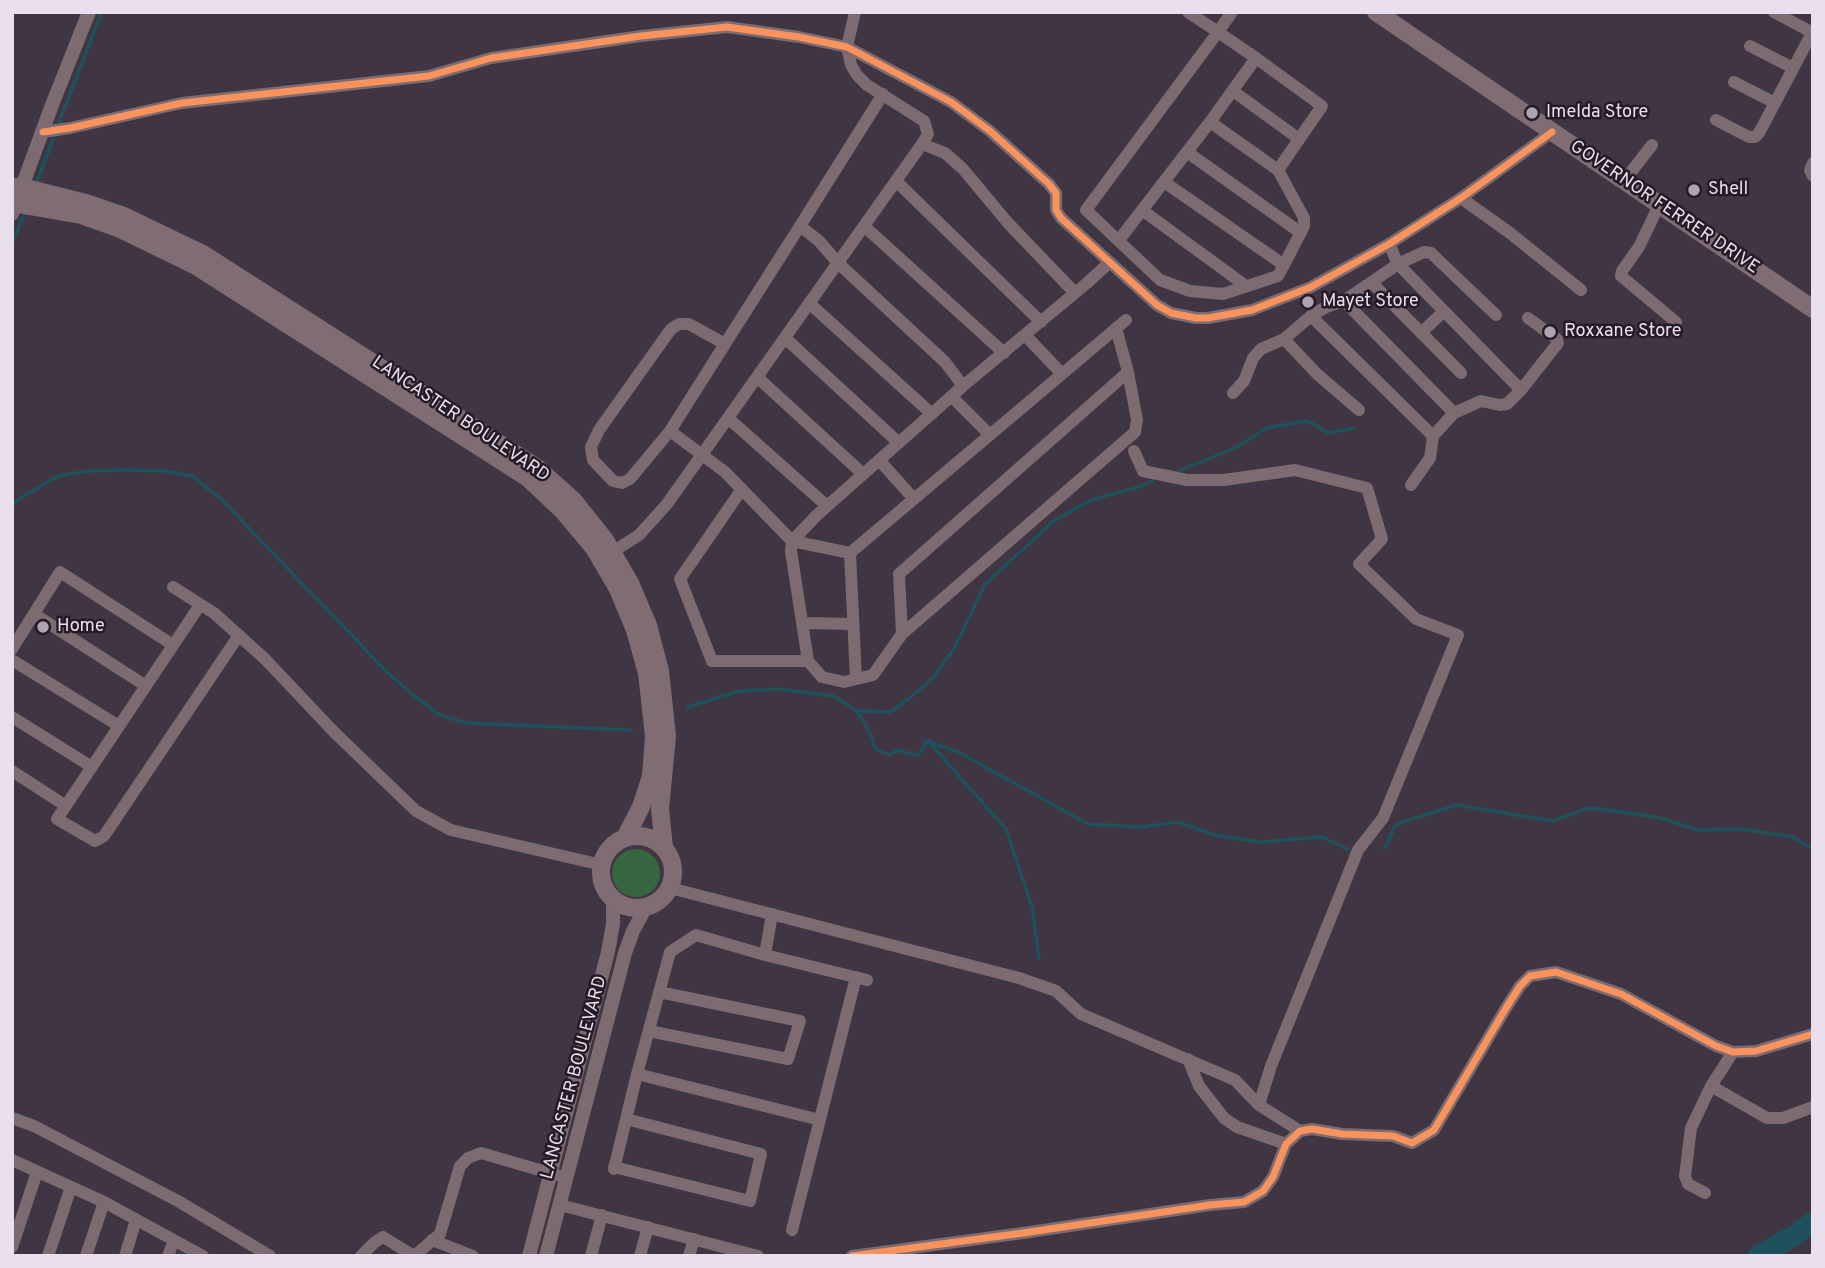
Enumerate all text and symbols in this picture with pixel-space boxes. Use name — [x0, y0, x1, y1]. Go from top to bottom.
place label: Imelda Store — [1546, 102, 1648, 124]
marker: Imelda Store — [1524, 105, 1540, 121]
street label: GOVERNOR FERRER DRIVE — [1565, 137, 1763, 279]
place label: Shell — [1708, 179, 1748, 201]
marker: Shell — [1686, 182, 1702, 198]
place label: Mayet Store — [1322, 291, 1419, 313]
marker: Mayet Store — [1300, 294, 1316, 310]
place label: Roxxane Store — [1564, 321, 1681, 343]
marker: Roxxane Store — [1542, 324, 1558, 340]
street label: LANCASTER BOULEVARD — [367, 352, 553, 488]
place label: Home — [57, 616, 105, 638]
marker: Home — [35, 619, 51, 635]
street label: LANCASTER BOULEVARD — [537, 974, 613, 1182]

